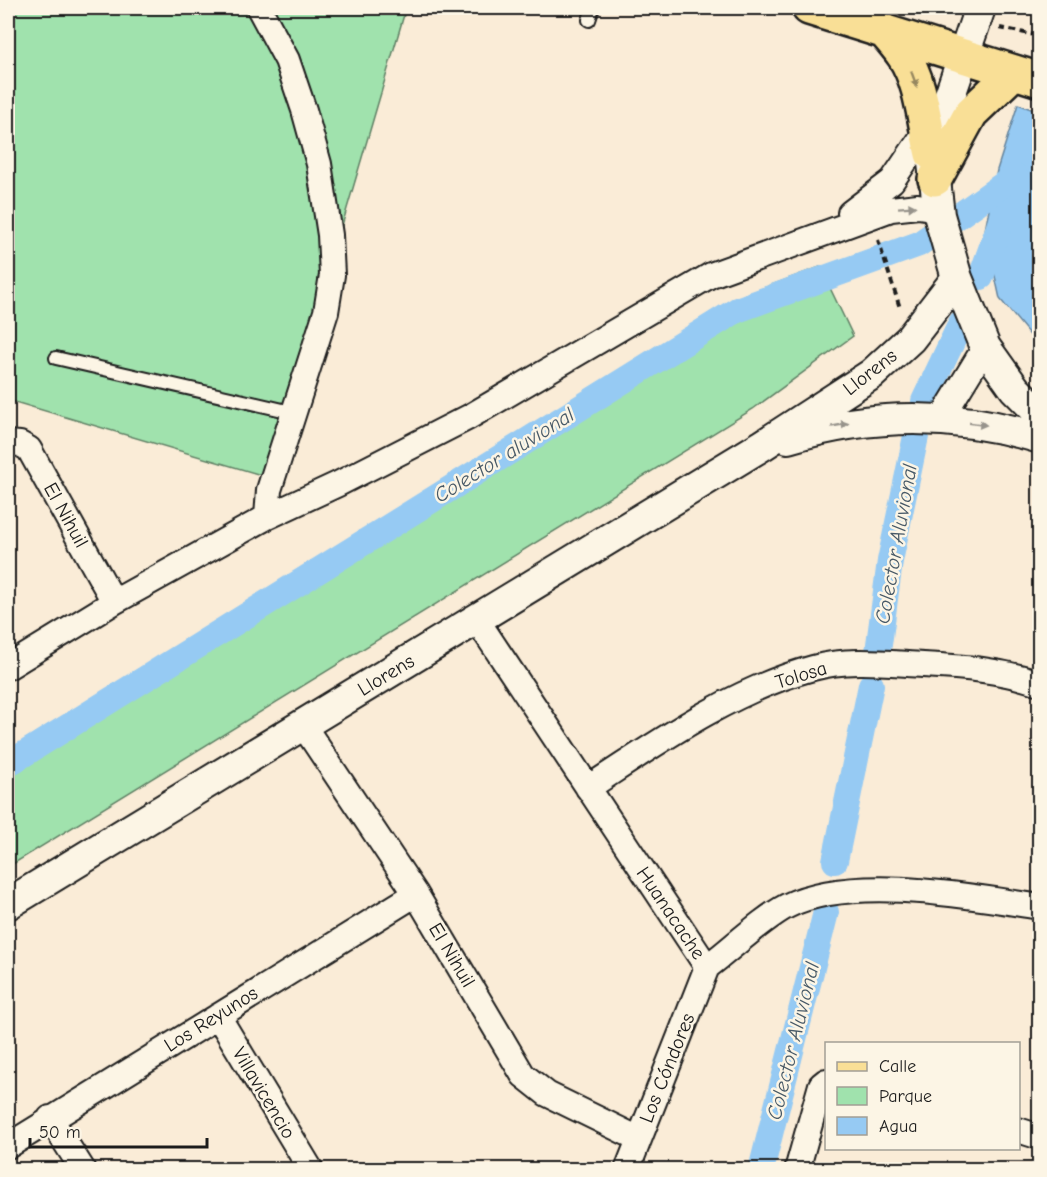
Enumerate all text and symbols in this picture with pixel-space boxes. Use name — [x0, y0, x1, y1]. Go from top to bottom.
one-way arrow — [910, 70, 920, 88]
one-way arrow — [898, 202, 917, 212]
street label: Llorens — [839, 344, 901, 400]
water label: Colector aluvional — [430, 402, 579, 508]
one-way arrow — [968, 420, 987, 429]
one-way arrow — [831, 421, 850, 430]
water label: Colector Aluvional — [870, 462, 922, 626]
street label: El Nihuil — [39, 479, 93, 551]
street label: Llorens — [354, 649, 418, 701]
street label: Tolosa — [773, 656, 829, 694]
street label: Huanacache — [632, 862, 710, 964]
street label: El Nihuil — [424, 919, 480, 991]
water label: Colector Aluvional — [762, 959, 824, 1122]
street label: Los Reyunos — [160, 981, 262, 1057]
street label: Los Cóndores — [635, 1010, 699, 1126]
legend — [825, 1042, 1020, 1150]
street label: Villavicencio — [228, 1043, 300, 1143]
text: Calle — [879, 1056, 916, 1077]
text: Parque — [879, 1086, 932, 1107]
scale bar — [30, 1111, 207, 1149]
text: Agua — [879, 1116, 917, 1137]
text: 50 m — [39, 1122, 81, 1143]

